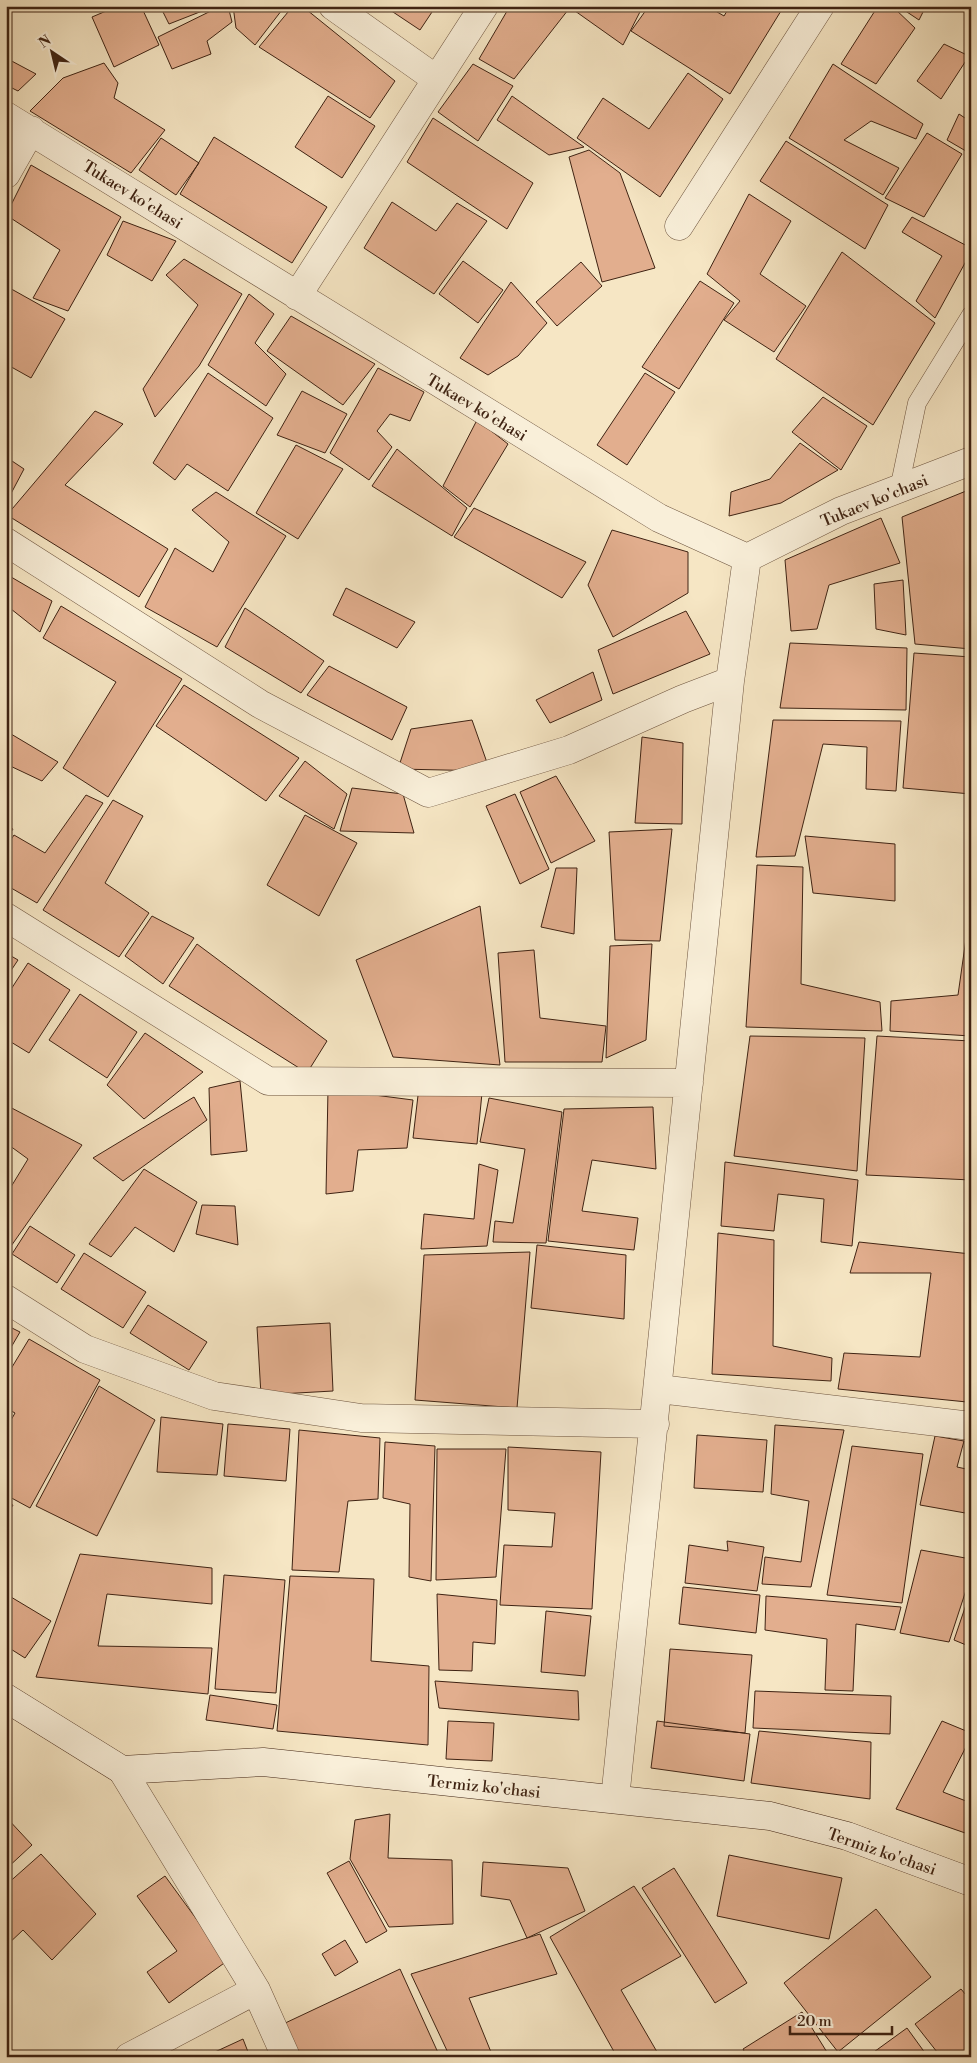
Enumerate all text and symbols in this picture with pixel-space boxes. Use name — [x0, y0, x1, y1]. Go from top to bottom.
north arrow — [28, 28, 78, 78]
text: N — [35, 32, 55, 53]
street label: Tukaev ko'chasi — [79, 156, 186, 234]
street label: Tukaev ko'chasi — [423, 370, 530, 446]
street label: Tukaev ko'chasi — [818, 470, 931, 532]
street label: Termiz ko'chasi — [426, 1771, 542, 1803]
street label: Termiz ko'chasi — [825, 1824, 939, 1880]
scale bar — [790, 2003, 892, 2035]
text: 20 m — [797, 2012, 832, 2031]

